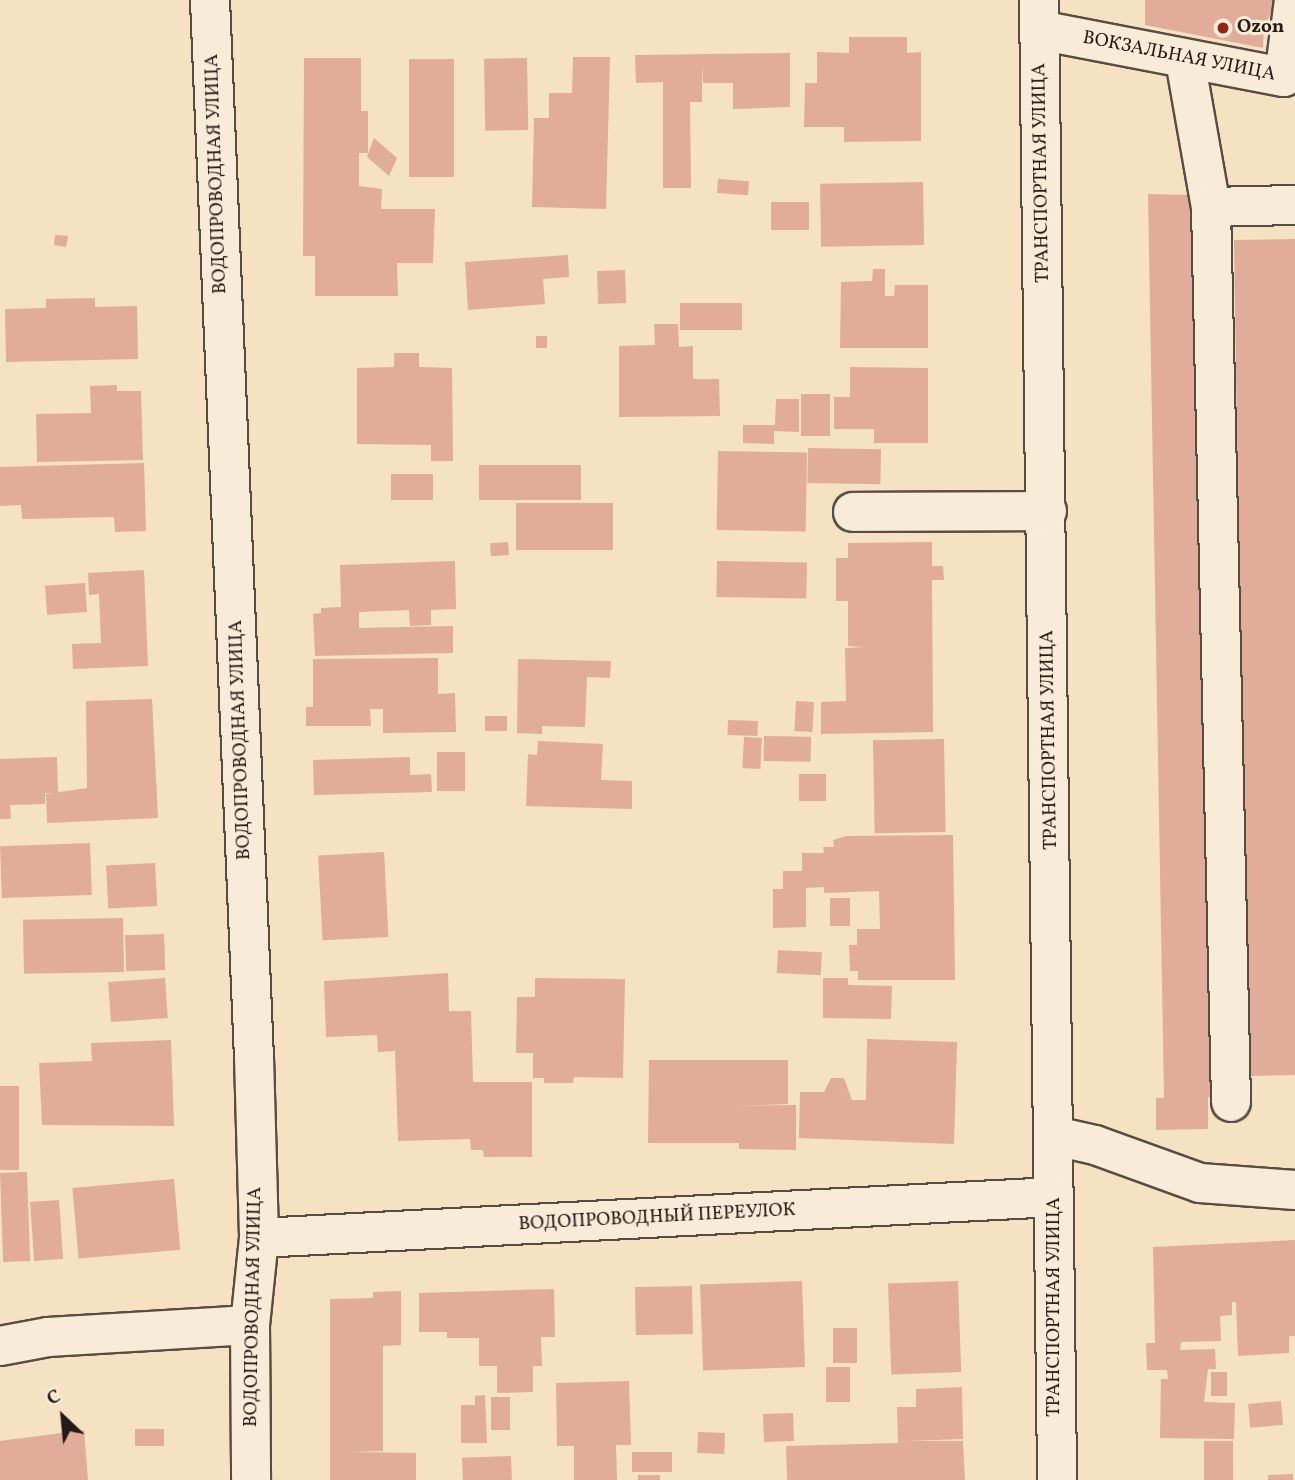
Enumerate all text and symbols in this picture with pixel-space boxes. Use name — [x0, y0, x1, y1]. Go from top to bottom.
place label: Ozon — [1237, 17, 1284, 39]
marker: Ozon — [1215, 20, 1231, 36]
street label: ВОКЗАЛЬНАЯ УЛИЦА — [1081, 27, 1277, 87]
street label: ВОДОПРОВОДНАЯ УЛИЦА — [201, 53, 233, 295]
street label: ТРАНСПОРТНАЯ УЛИЦА — [1029, 63, 1055, 283]
street label: ВОДОПРОВОДНАЯ УЛИЦА — [225, 619, 257, 861]
street label: ТРАНСПОРТНАЯ УЛИЦА — [1037, 630, 1063, 850]
street label: ВОДОПРОВОДНАЯ УЛИЦА — [241, 1187, 267, 1427]
street label: ТРАНСПОРТНАЯ УЛИЦА — [1044, 1197, 1066, 1417]
street label: ВОДОПРОВОДНЫЙ ПЕРЕУЛОК — [518, 1199, 796, 1237]
north arrow — [28, 1382, 98, 1452]
text: С — [43, 1384, 65, 1412]

